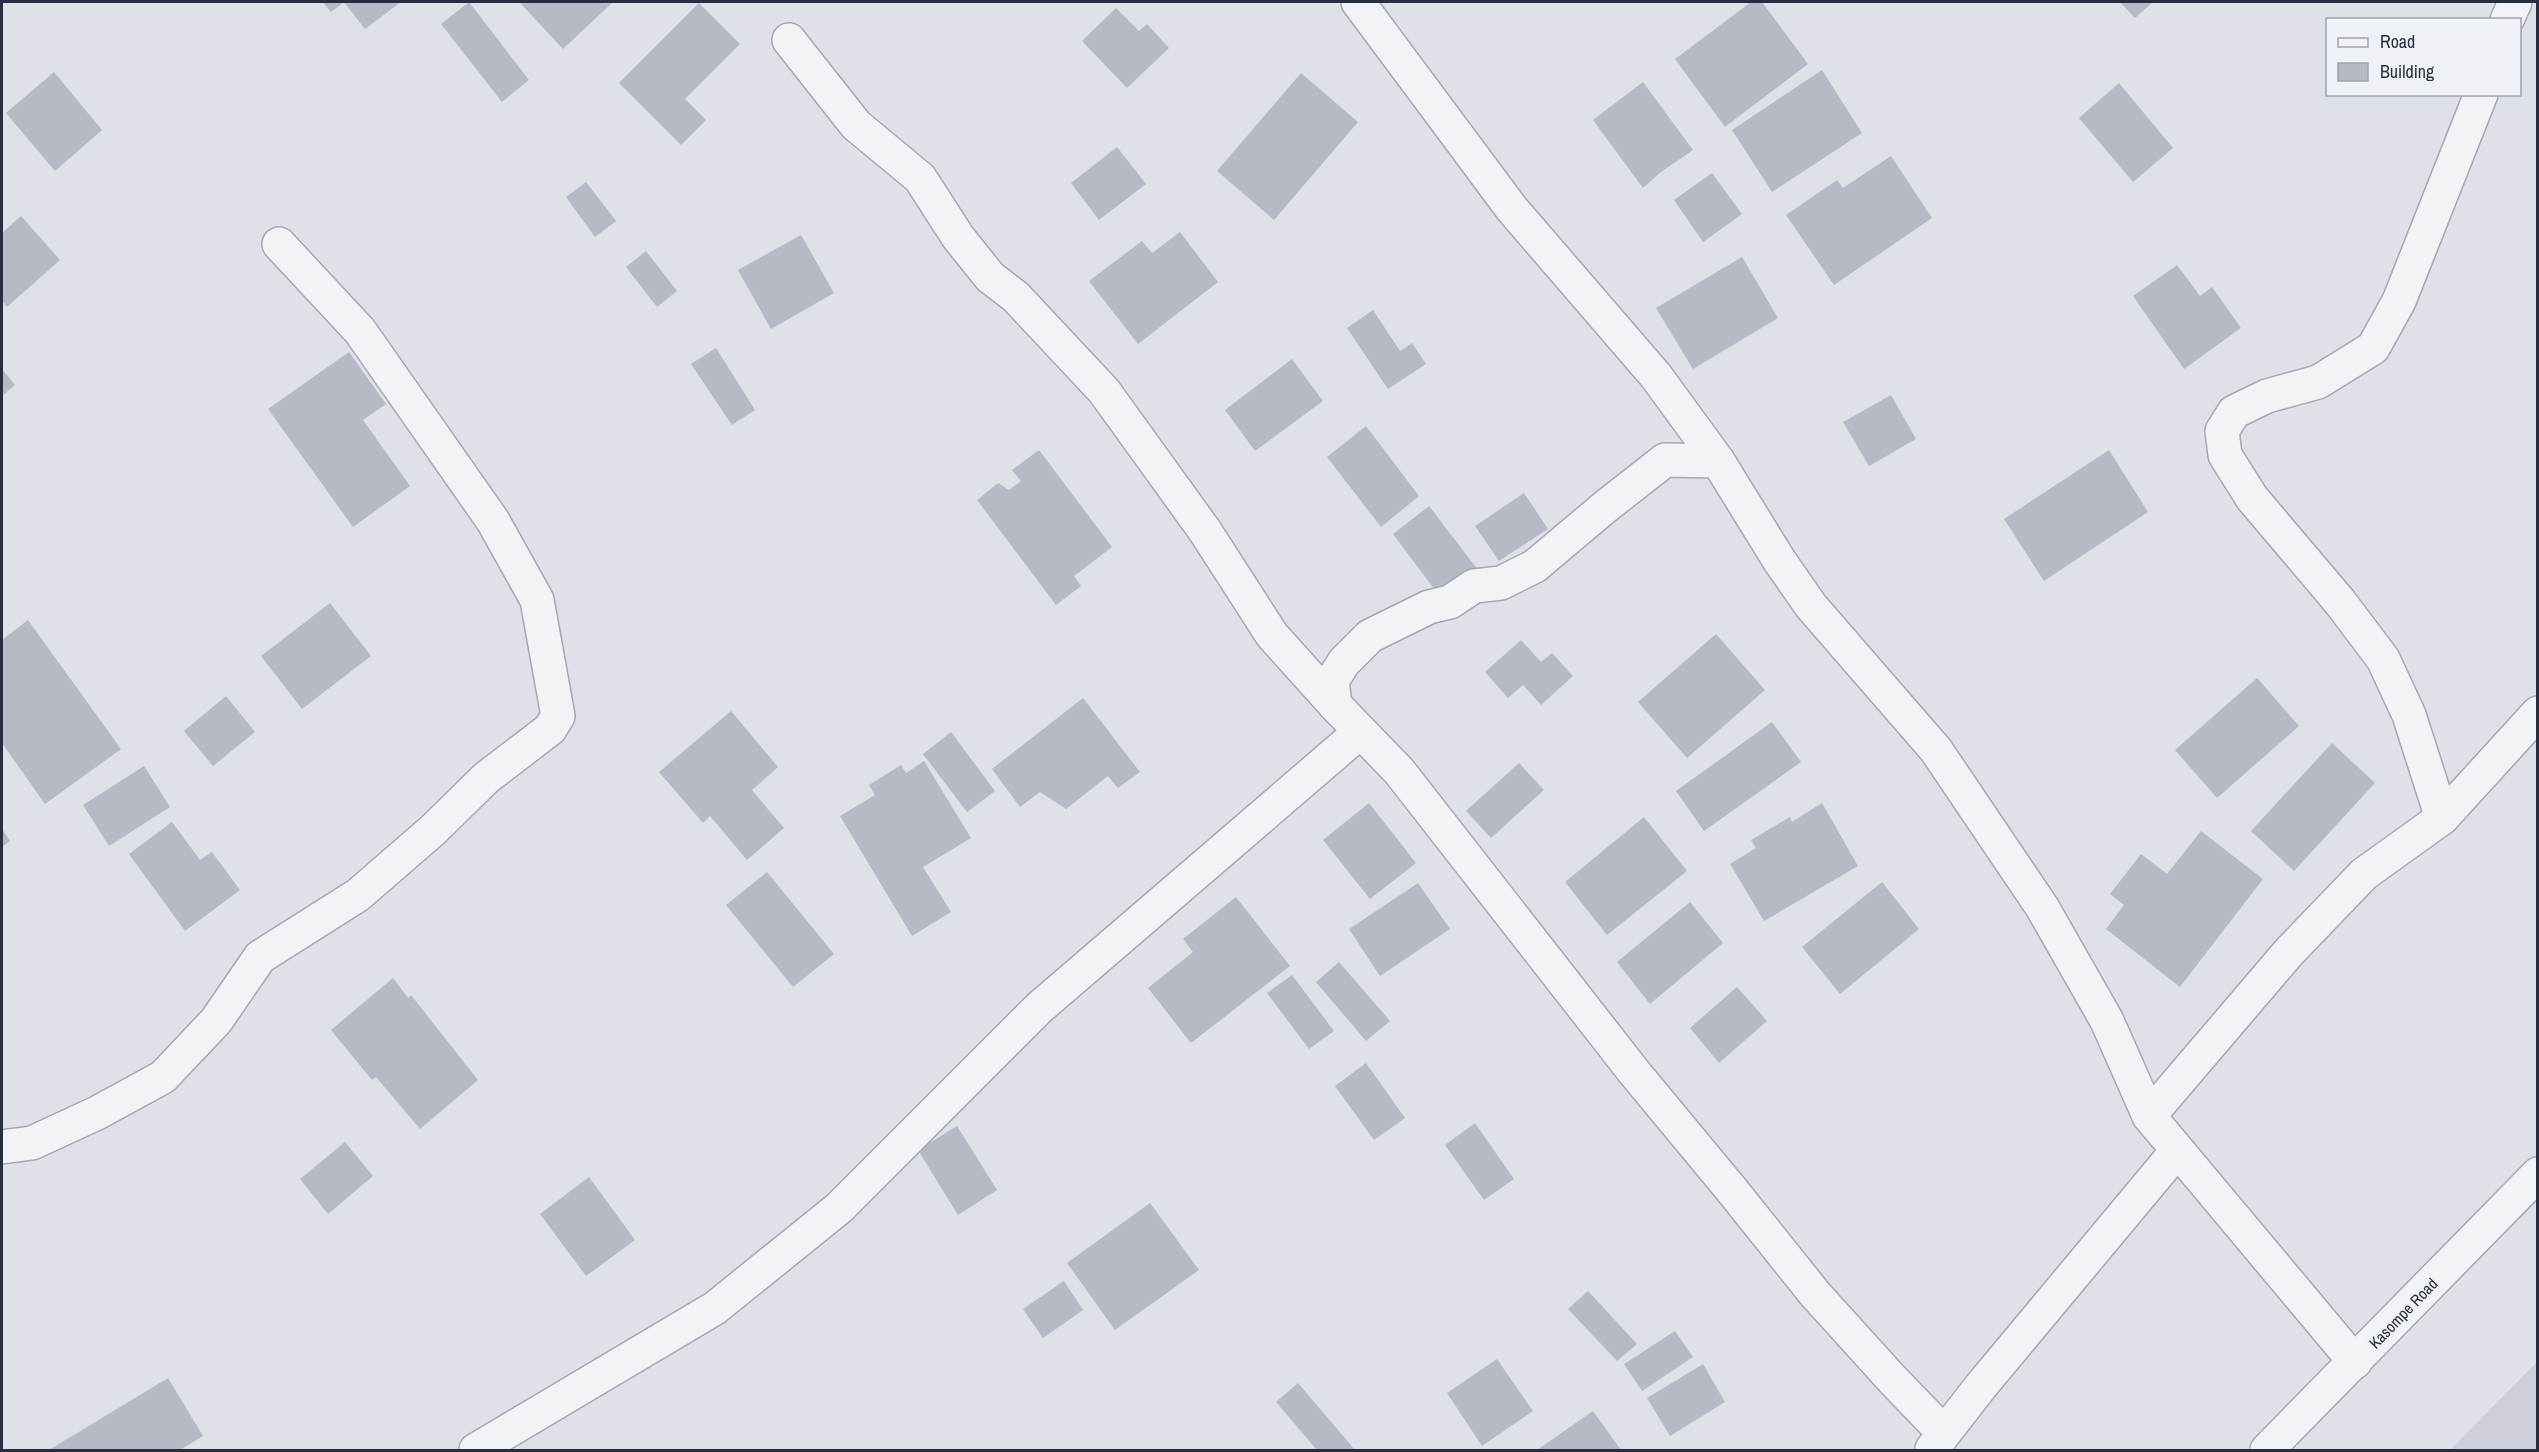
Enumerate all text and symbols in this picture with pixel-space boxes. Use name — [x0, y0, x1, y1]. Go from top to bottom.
legend — [2326, 18, 2521, 96]
text: Road — [2380, 29, 2415, 54]
text: Building — [2380, 59, 2435, 84]
street label: Kasompe Road — [2364, 1273, 2442, 1353]

